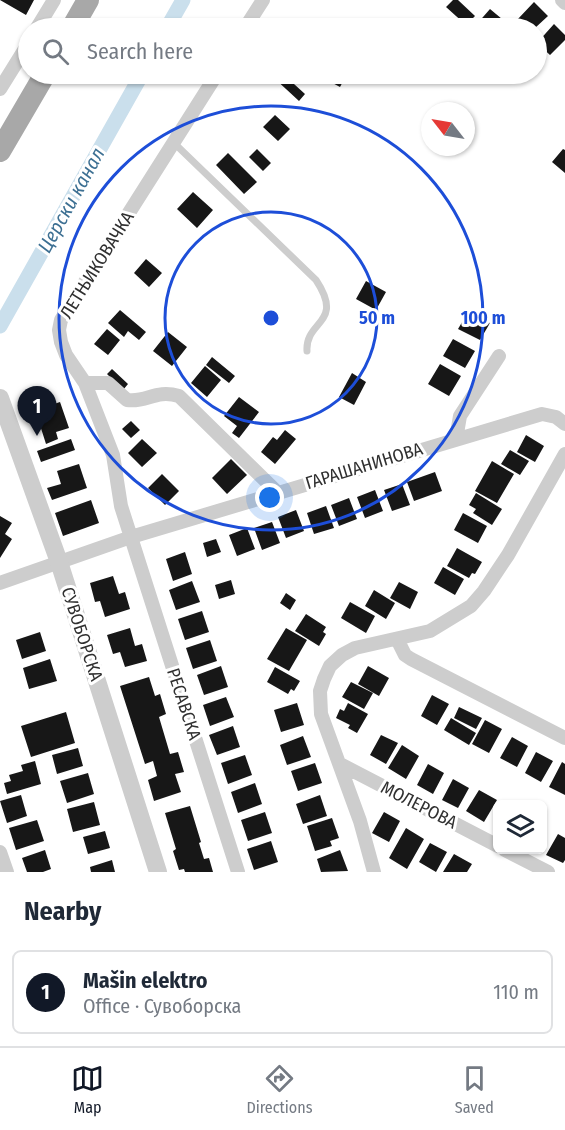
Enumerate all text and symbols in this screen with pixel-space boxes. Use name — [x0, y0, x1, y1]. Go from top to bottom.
search box — [18, 18, 547, 84]
icon: search — [39, 35, 72, 68]
text: Search here — [87, 38, 193, 65]
north arrow — [421, 102, 475, 156]
water label: Церски канал — [32, 143, 110, 257]
street label: ЛЕТЊИКОВАЧКА — [55, 207, 139, 323]
text: 50 m — [359, 307, 395, 329]
text: 100 m — [461, 307, 505, 329]
centre of rings — [261, 308, 281, 328]
pin: 1 — [18, 386, 57, 436]
street label: ГАРАШАНИНОВА — [303, 438, 426, 494]
your location — [255, 483, 284, 512]
street label: СУВОБОРСКА — [57, 584, 108, 684]
street label: РЕСАВСКА — [162, 665, 206, 743]
street label: МОЛЕРОВА — [377, 776, 461, 834]
map controls — [493, 800, 547, 854]
button: layers — [493, 800, 547, 854]
text: Nearby — [24, 896, 101, 927]
text: Mašin elektro — [83, 967, 207, 994]
text: 1 — [41, 980, 50, 1004]
text: 110 m — [493, 980, 539, 1004]
text: Office · Сувоборска — [83, 994, 241, 1018]
tab: Map — [71, 1062, 104, 1117]
tab: Directions — [246, 1062, 313, 1117]
tab: Saved — [455, 1062, 494, 1117]

